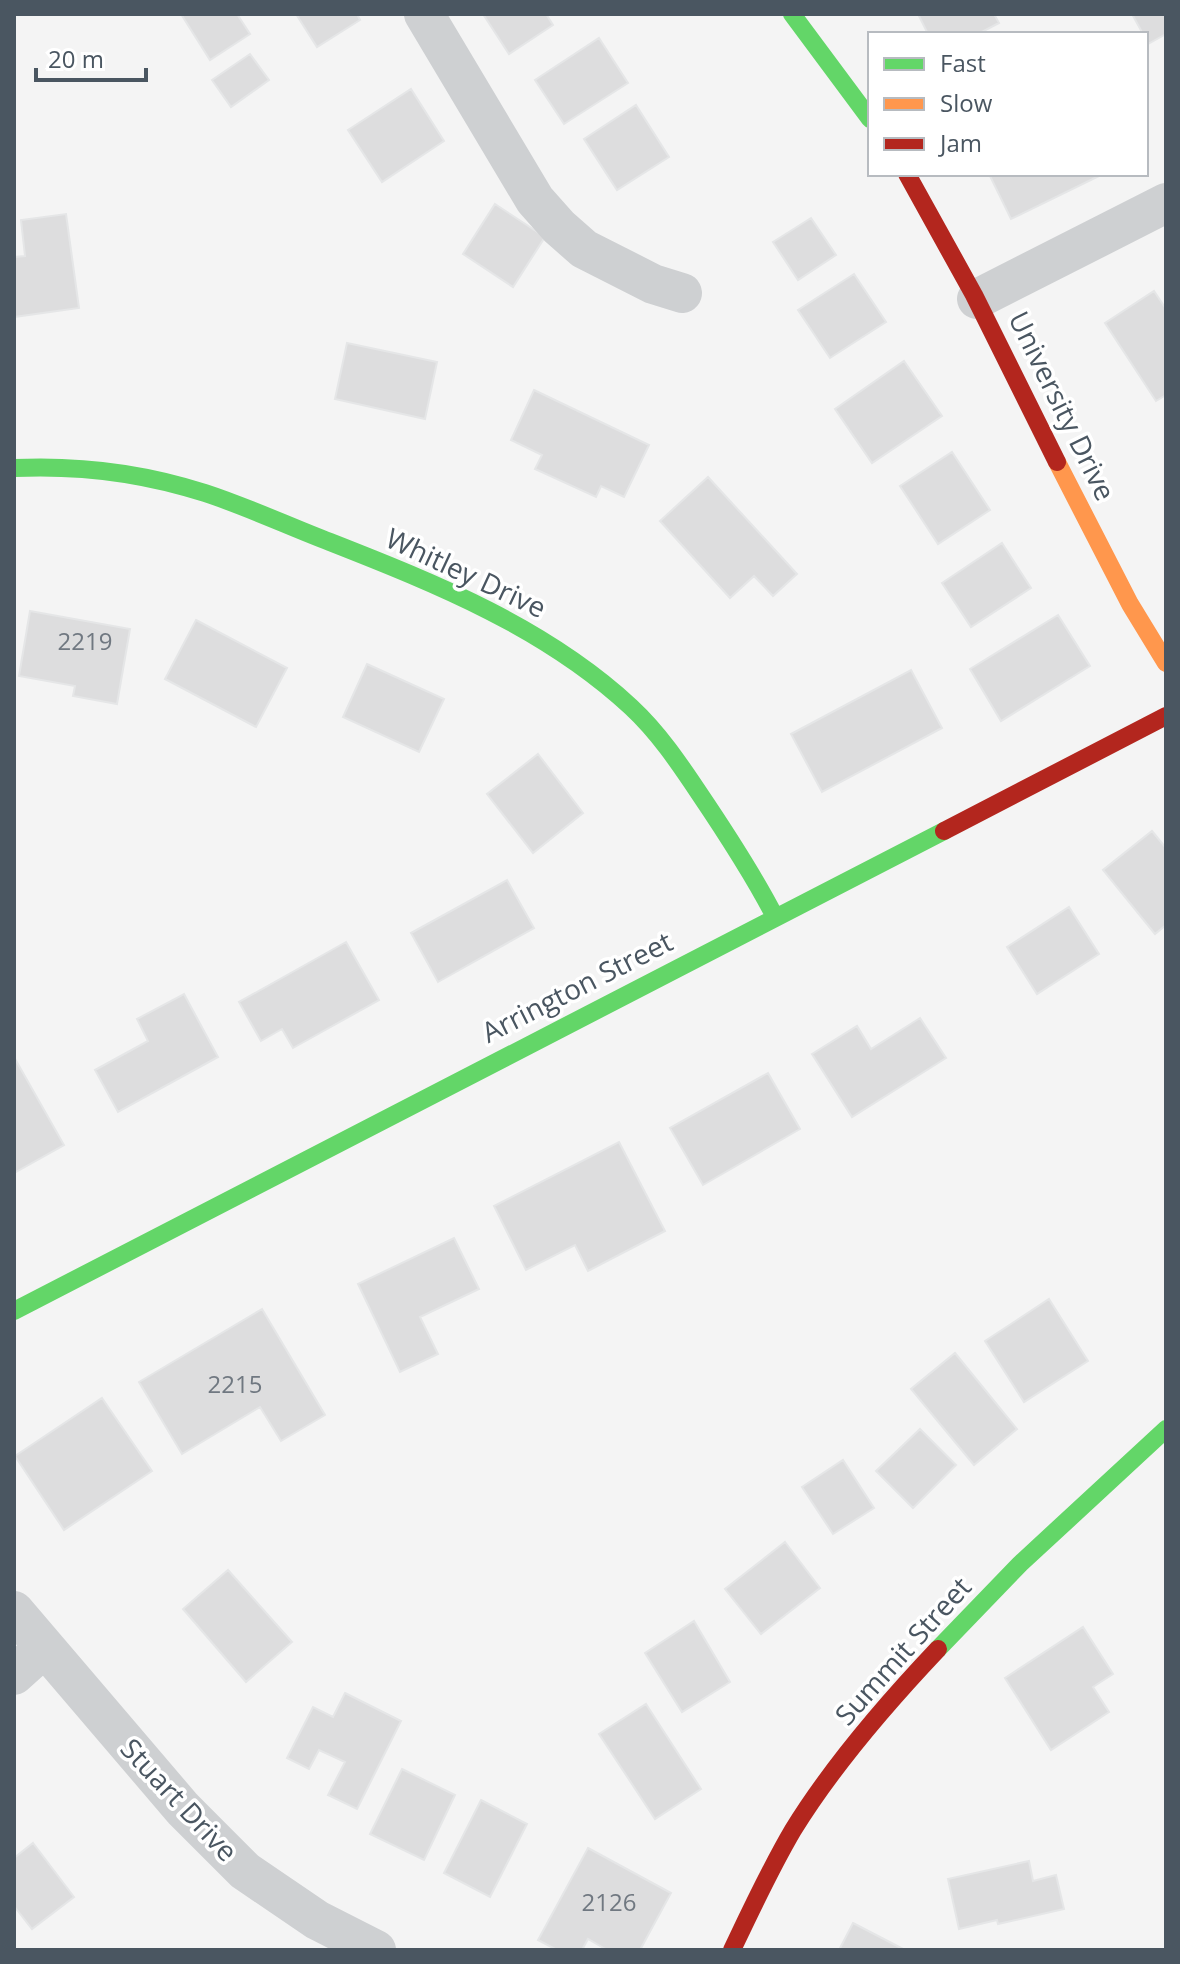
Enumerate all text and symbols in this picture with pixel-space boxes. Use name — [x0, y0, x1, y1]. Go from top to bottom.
scale bar — [36, 32, 146, 82]
legend — [868, 32, 1148, 176]
text: 20 m — [48, 42, 104, 75]
text: Fast — [940, 46, 986, 79]
text: Slow — [940, 86, 993, 119]
text: Jam — [938, 126, 982, 159]
street label: University Drive — [1001, 305, 1125, 506]
street label: Whitley Drive — [380, 518, 553, 626]
house number: 2219 — [58, 624, 112, 657]
street label: Arrington Street — [475, 922, 679, 1051]
house number: 2215 — [208, 1367, 262, 1400]
street label: Summit Street — [826, 1568, 979, 1732]
street label: Stuart Drive — [113, 1730, 247, 1869]
house number: 2126 — [582, 1885, 636, 1918]

